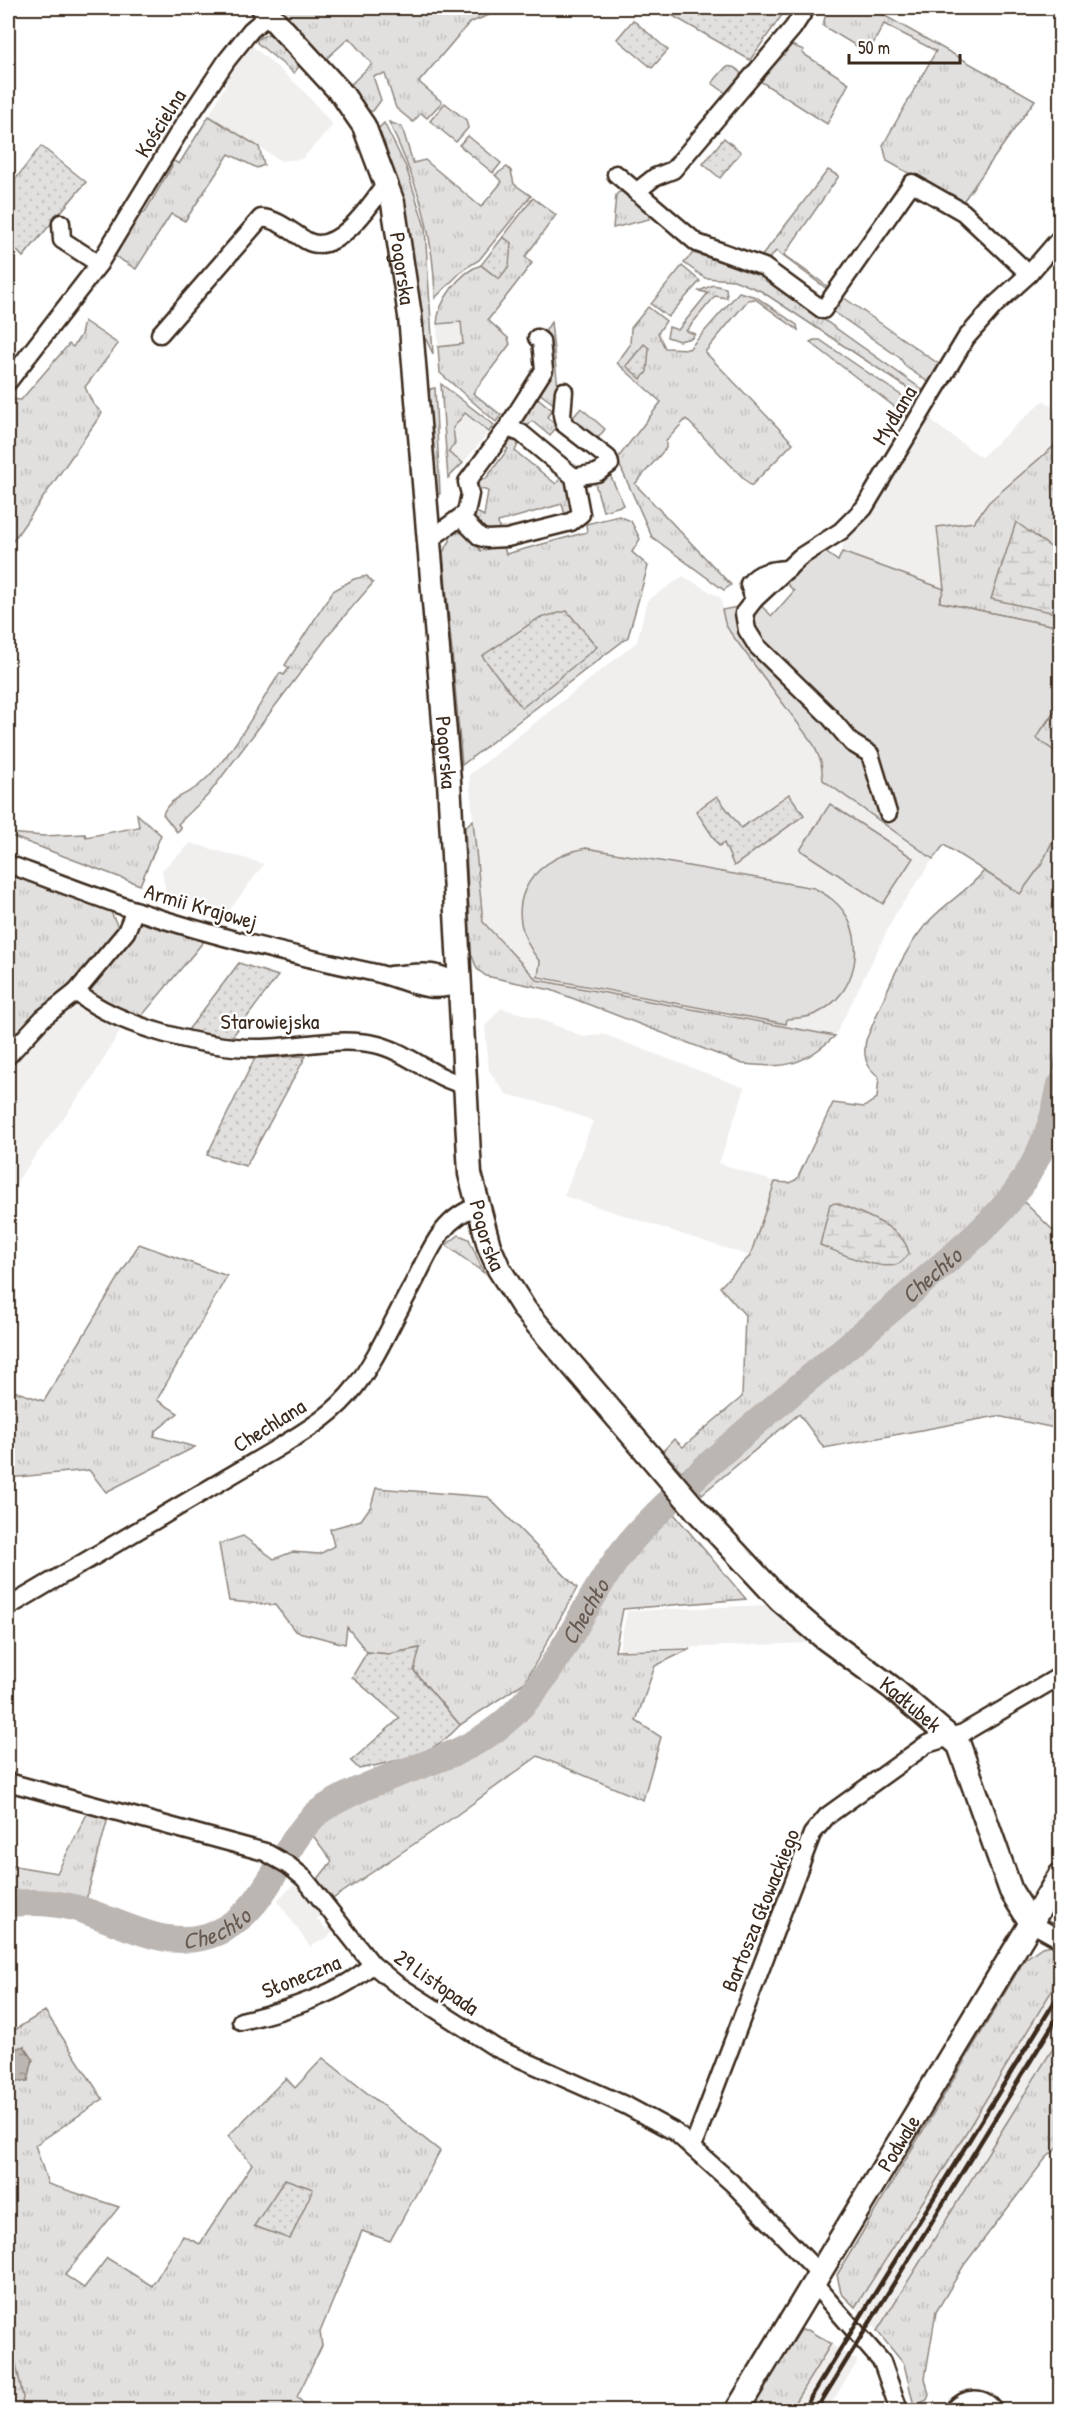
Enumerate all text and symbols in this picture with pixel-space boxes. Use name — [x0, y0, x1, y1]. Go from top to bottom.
scale bar — [849, 27, 960, 65]
text: 50 m — [858, 35, 890, 60]
street label: Kościelna — [127, 83, 193, 163]
street label: Pogorska — [383, 230, 423, 307]
street label: Mydlana — [865, 380, 924, 450]
street label: Pogorska — [429, 715, 464, 790]
street label: Armii Krajowej — [141, 876, 261, 936]
street label: Starowiejska — [221, 1006, 320, 1036]
street label: Pogorska — [462, 1196, 513, 1276]
water label: Chechło — [894, 1238, 970, 1310]
street label: Chechlana — [227, 1391, 312, 1459]
water label: Chechło — [553, 1571, 617, 1650]
street label: Kadłubek — [874, 1669, 948, 1739]
street label: Bartosza Głowackiego — [714, 1824, 806, 1996]
water label: Chechło — [182, 1899, 259, 1956]
street label: 29 Listopada — [389, 1942, 486, 2022]
street label: Słoneczna — [257, 1946, 345, 2005]
street label: Podwale — [870, 2109, 927, 2177]

